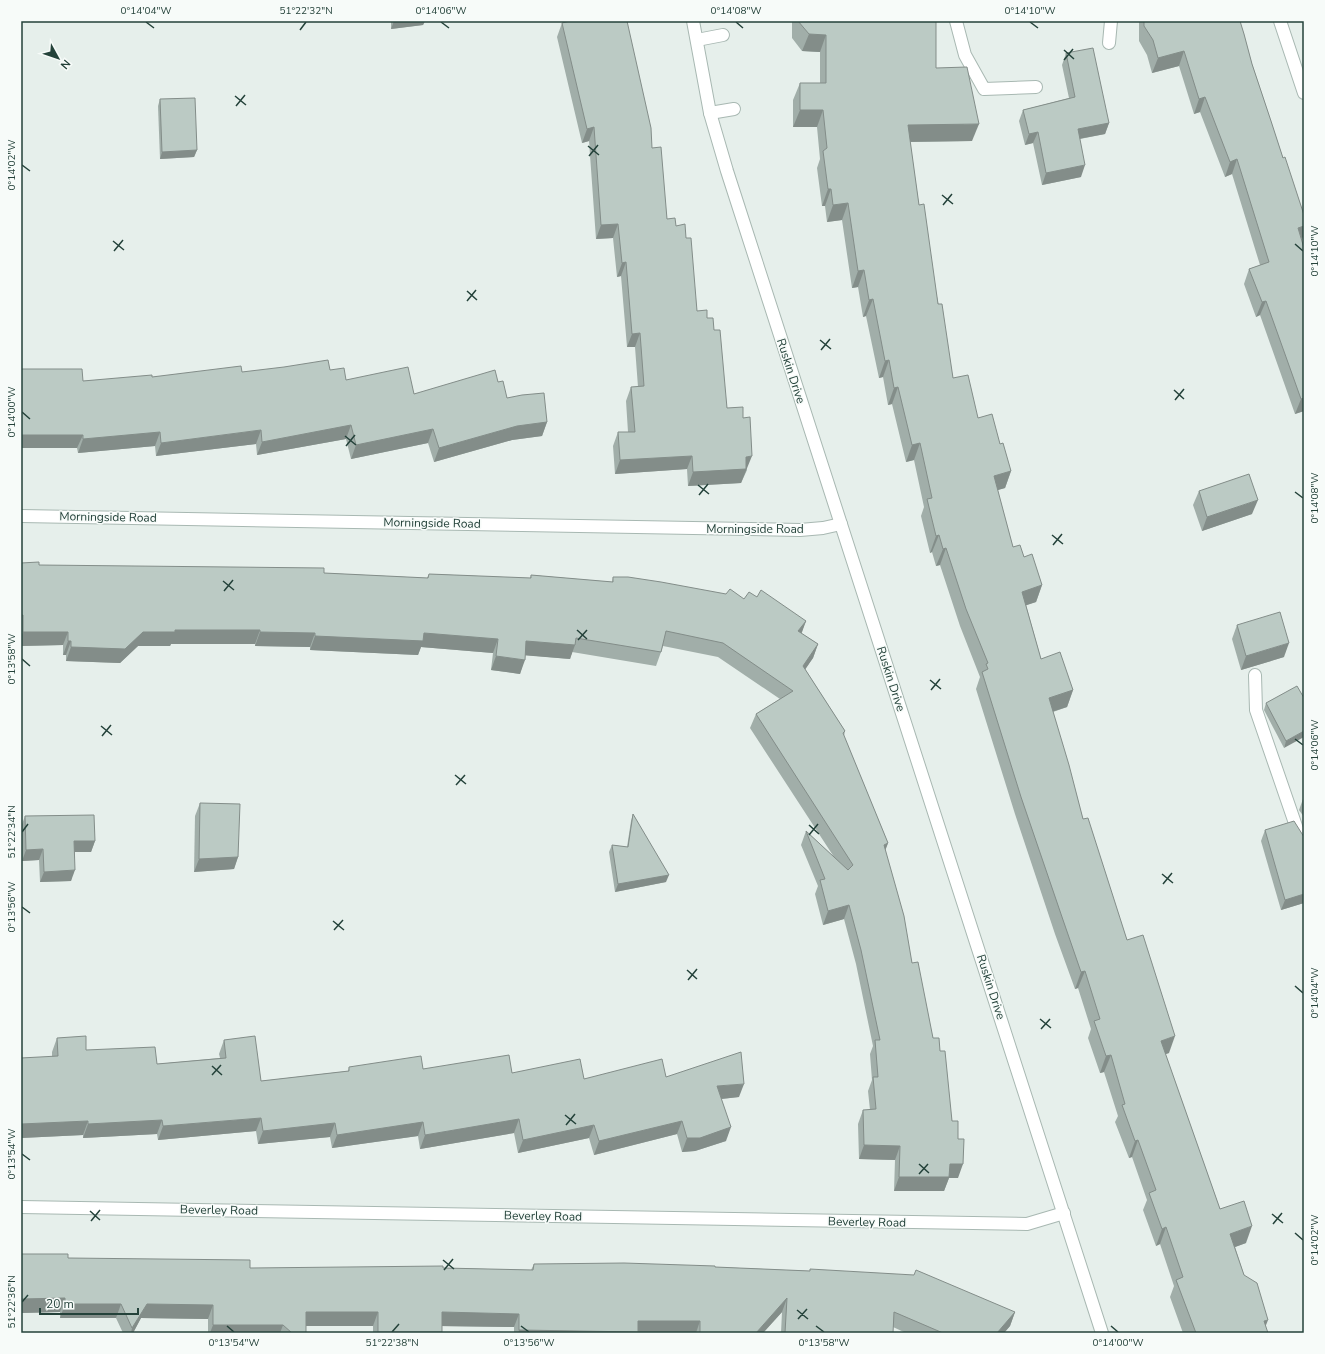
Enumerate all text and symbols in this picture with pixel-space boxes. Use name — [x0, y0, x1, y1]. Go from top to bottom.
text: 0°14'04"W — [121, 4, 171, 18]
text: 51°22'32"N — [279, 4, 333, 18]
text: 0°14'06"W — [416, 4, 466, 18]
text: 0°14'08"W — [711, 4, 761, 18]
text: 0°14'10"W — [1005, 4, 1055, 18]
north arrow — [38, 38, 78, 78]
text: N — [57, 56, 74, 72]
text: 0°14'02"W — [5, 140, 19, 190]
text: 0°14'10"W — [1308, 226, 1322, 276]
street label: Ruskin Drive — [773, 336, 809, 406]
text: 0°14'00"W — [5, 387, 19, 437]
text: 0°14'08"W — [1308, 473, 1322, 523]
street label: Morningside Road — [59, 508, 157, 526]
street label: Morningside Road — [383, 514, 481, 532]
street label: Morningside Road — [706, 521, 804, 537]
text: 0°13'58"W — [5, 634, 19, 684]
street label: Ruskin Drive — [873, 644, 909, 714]
text: 0°14'06"W — [1308, 720, 1322, 770]
text: 51°22'34"N — [5, 805, 19, 859]
text: 0°13'56"W — [5, 882, 19, 932]
street label: Ruskin Drive — [973, 952, 1009, 1022]
text: 0°14'04"W — [1308, 968, 1322, 1018]
text: 0°13'54"W — [5, 1129, 19, 1179]
street label: Beverley Road — [180, 1201, 258, 1219]
street label: Beverley Road — [504, 1207, 582, 1225]
street label: Beverley Road — [828, 1213, 906, 1231]
text: 0°14'02"W — [1308, 1215, 1322, 1265]
text: 51°22'36"N — [5, 1275, 19, 1329]
scale bar — [40, 1290, 138, 1316]
text: 20 m — [46, 1296, 74, 1312]
text: 0°13'54"W — [209, 1336, 259, 1350]
text: 51°22'38"N — [365, 1336, 419, 1350]
text: 0°13'56"W — [504, 1336, 554, 1350]
text: 0°13'58"W — [799, 1336, 849, 1350]
text: 0°14'00"W — [1093, 1336, 1143, 1350]

